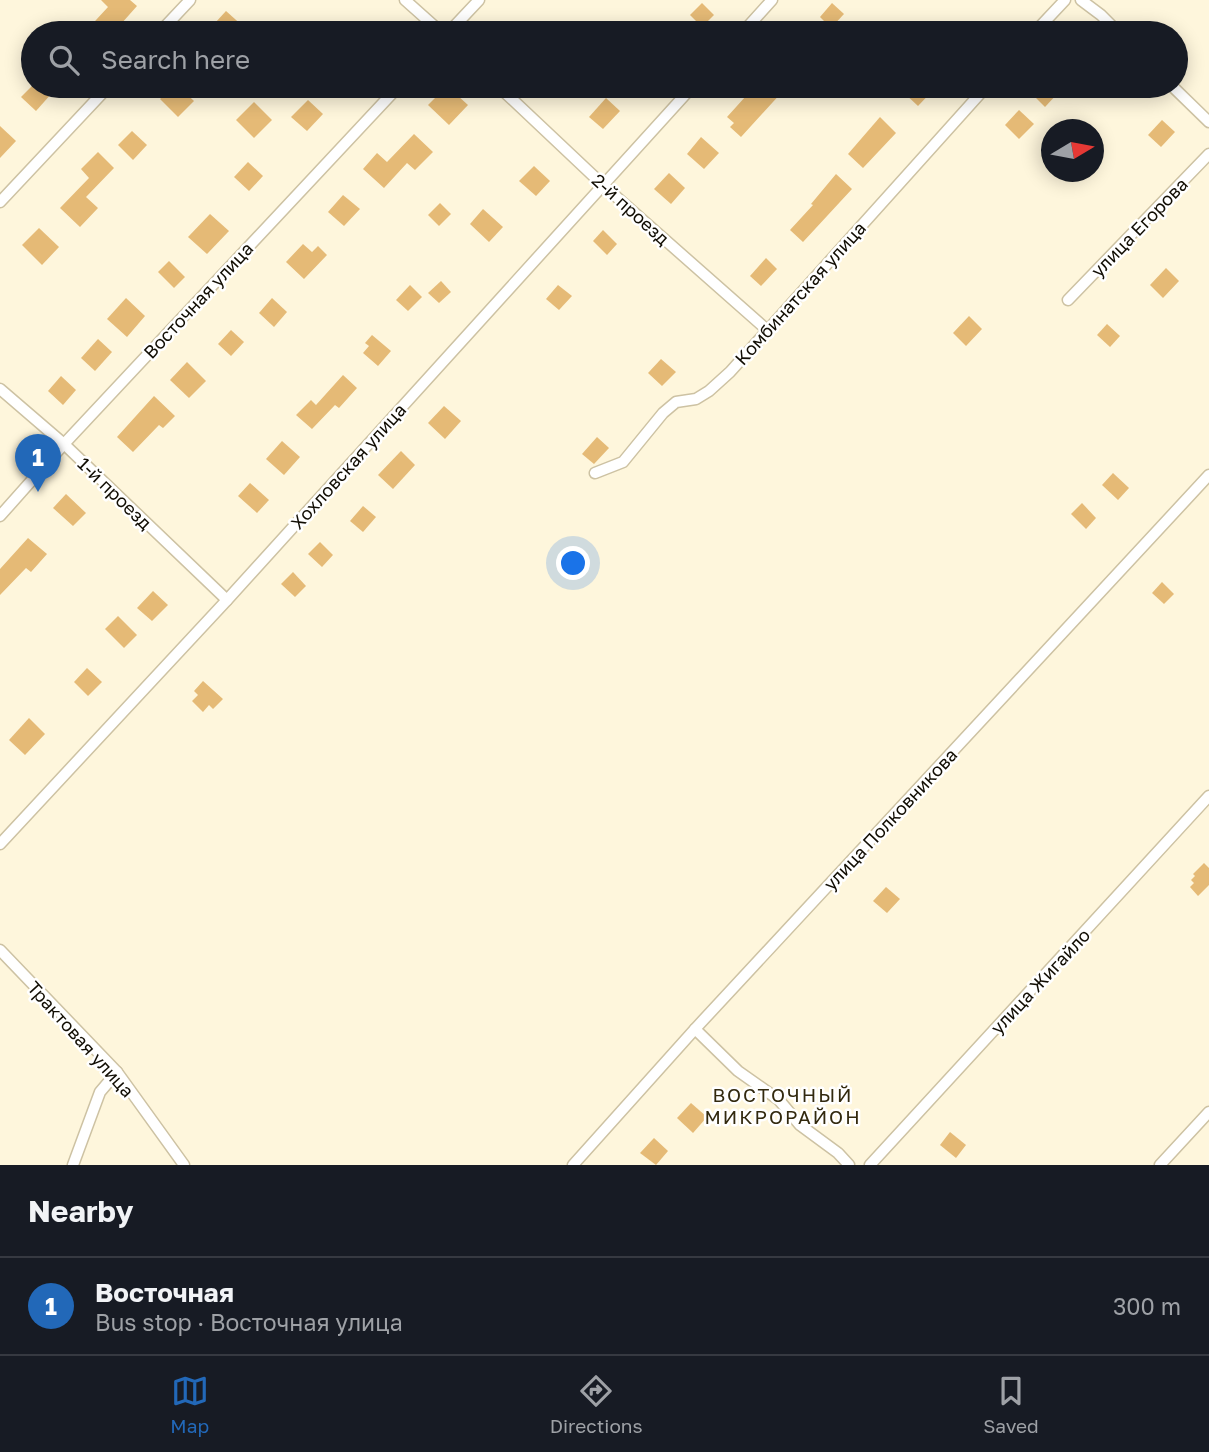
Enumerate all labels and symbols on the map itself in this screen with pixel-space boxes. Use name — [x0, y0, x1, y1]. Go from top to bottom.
north arrow — [1041, 119, 1104, 182]
street label: 2-й проезд — [588, 169, 674, 249]
street label: улица Егорова — [1086, 173, 1192, 281]
street label: Комбинатская улица — [730, 217, 870, 369]
street label: Восточная улица — [139, 237, 257, 363]
street label: Хохловская улица — [286, 399, 410, 533]
pin: 1 — [15, 434, 61, 492]
street label: 1-й проезд — [73, 452, 157, 534]
your location — [556, 546, 590, 580]
street label: улица Полковникова — [819, 743, 961, 895]
street label: улица Жигайло — [986, 924, 1094, 1038]
street label: Трактовая улица — [23, 976, 139, 1102]
district label: ВОСТОЧНЫЙ МИКРОРАЙОН — [704, 1083, 862, 1128]

